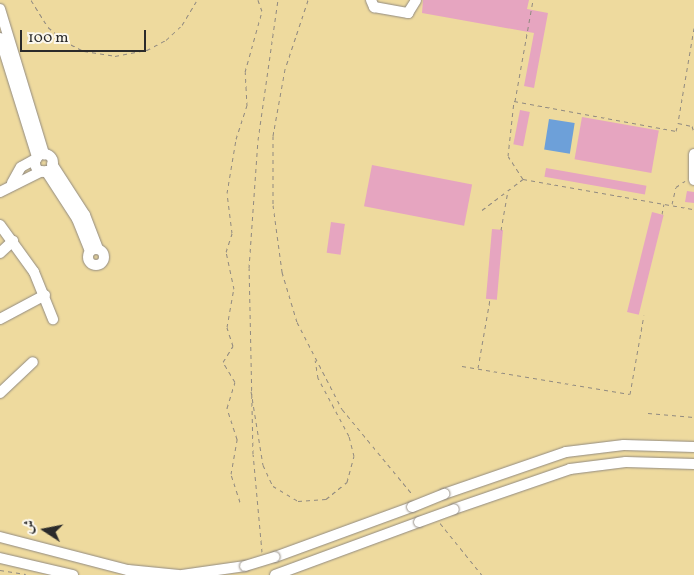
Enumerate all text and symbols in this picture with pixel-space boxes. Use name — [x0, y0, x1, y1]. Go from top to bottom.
scale bar — [22, 20, 149, 52]
text: 100 m — [28, 28, 68, 49]
north arrow — [20, 505, 70, 555]
text: ش — [19, 518, 40, 536]

